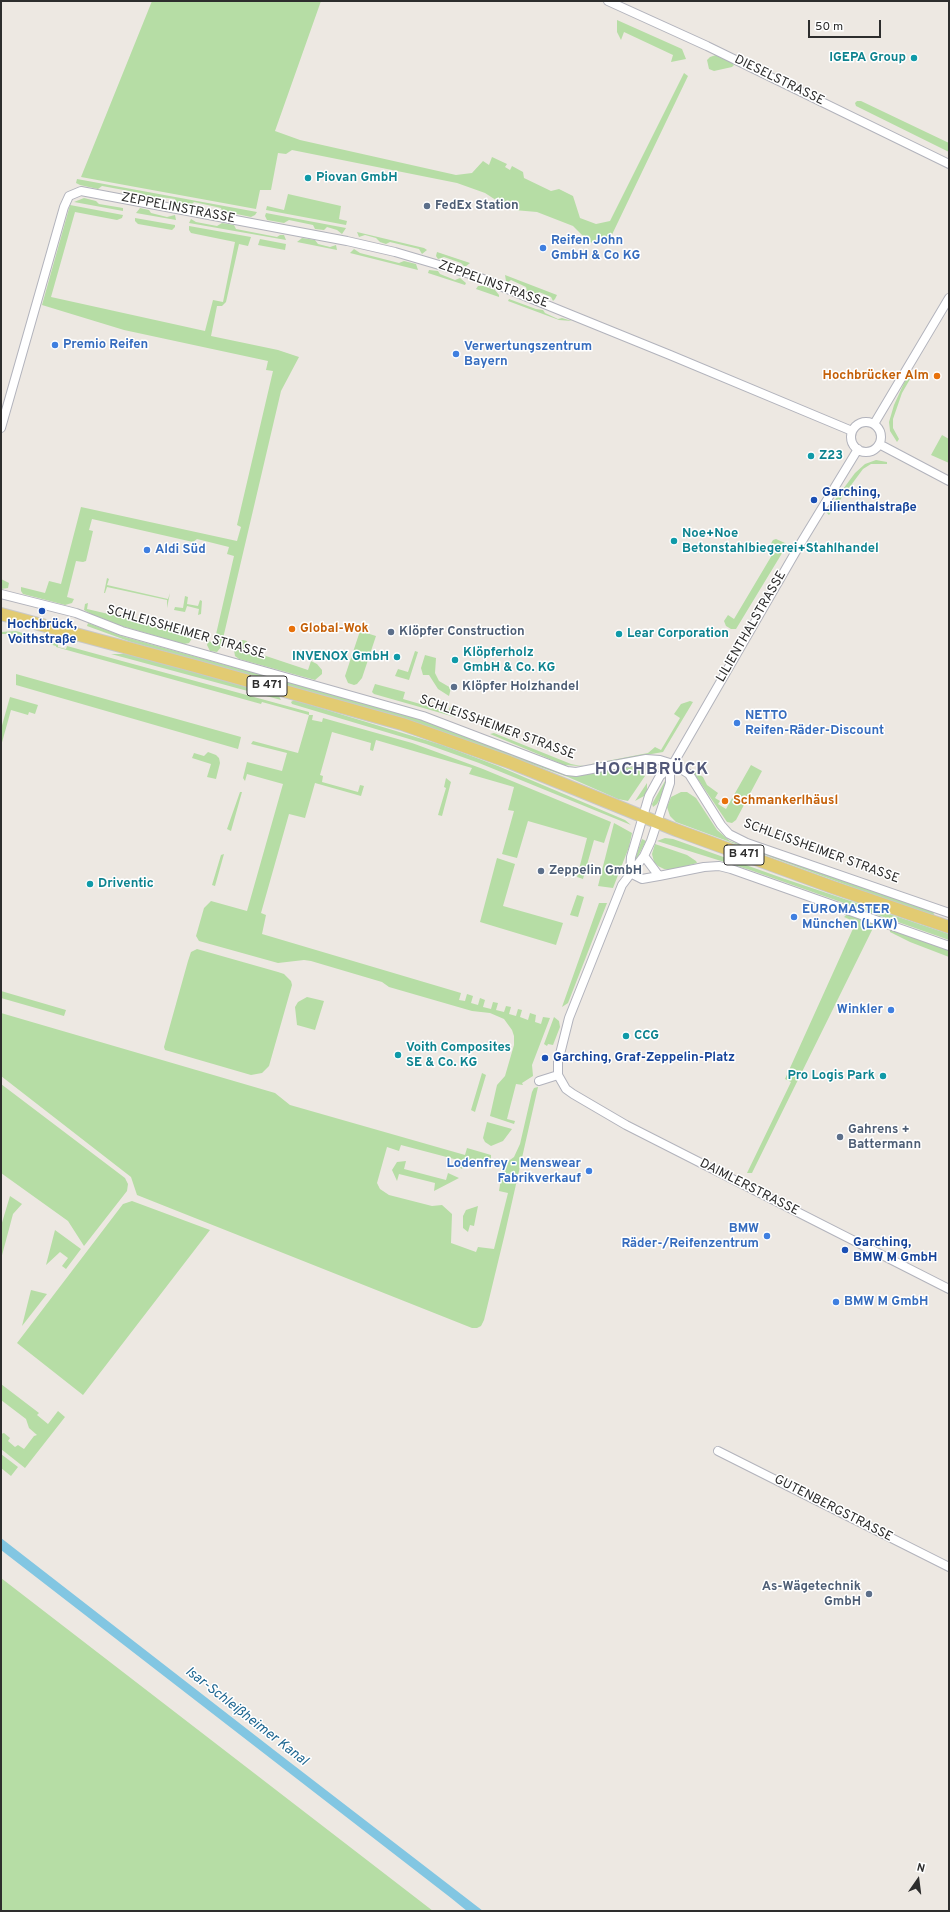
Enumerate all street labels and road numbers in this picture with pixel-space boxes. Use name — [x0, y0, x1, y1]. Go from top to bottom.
street label: DIESELSTRASSE — [732, 53, 826, 109]
street label: ZEPPELINSTRASSE — [120, 190, 236, 228]
street label: ZEPPELINSTRASSE — [436, 258, 550, 312]
street label: LILIENTHALSTRASSE — [714, 569, 790, 685]
street label: SCHLEISSHEIMER STRASSE — [105, 603, 267, 663]
road number: B 471 — [247, 676, 287, 696]
street label: SCHLEISSHEIMER STRASSE — [417, 692, 577, 764]
street label: SCHLEISSHEIMER STRASSE — [741, 816, 901, 888]
road number: B 471 — [724, 845, 764, 865]
street label: DAIMLERSTRASSE — [697, 1156, 801, 1220]
street label: GUTENBERGSTRASSE — [771, 1472, 895, 1546]

